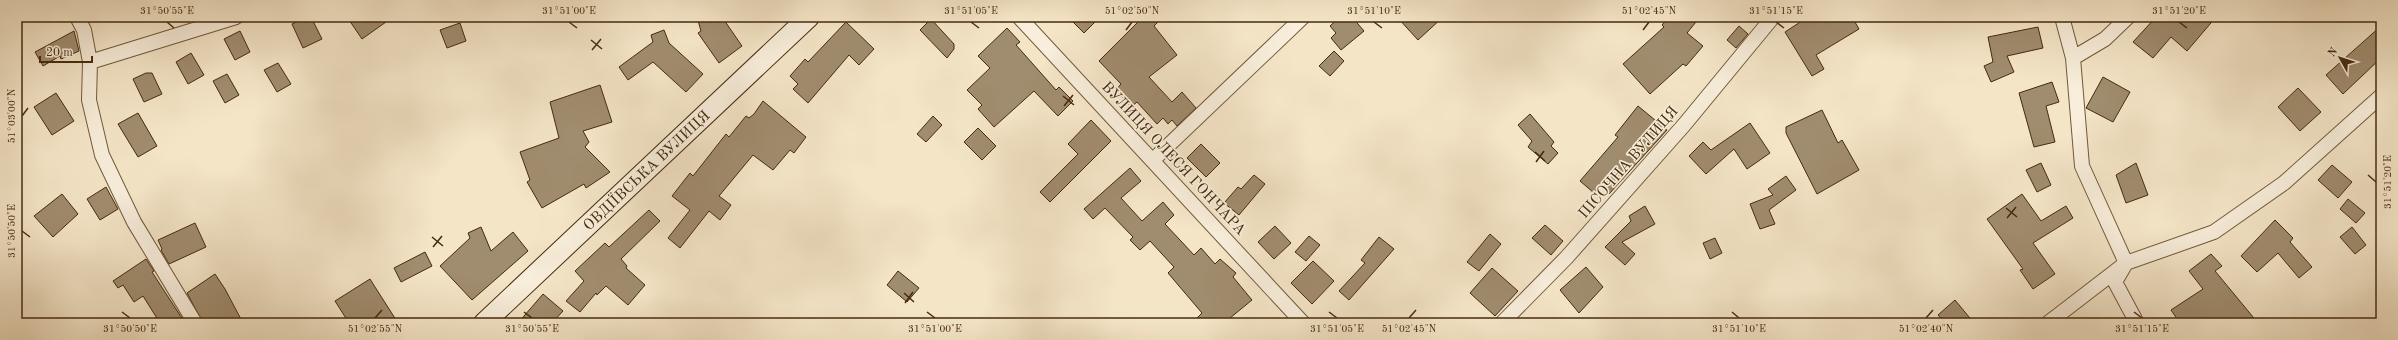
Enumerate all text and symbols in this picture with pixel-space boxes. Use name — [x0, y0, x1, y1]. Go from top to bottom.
text: 31°50'55"E — [140, 6, 194, 16]
text: 31°51'00"E — [542, 6, 596, 16]
text: 31°51'05"E — [944, 6, 998, 16]
text: 51°02'50"N — [1105, 6, 1160, 16]
text: 31°51'10"E — [1347, 6, 1401, 16]
text: 51°02'45"N — [1622, 6, 1677, 16]
text: 31°51'15"E — [1749, 6, 1803, 16]
text: 31°51'20"E — [2152, 6, 2206, 16]
scale bar — [40, 38, 92, 64]
north arrow — [2320, 38, 2360, 78]
text: N — [2326, 45, 2341, 59]
text: 20 m — [46, 47, 73, 59]
street label: ВУЛИЦЯ ОЛЕСЯ ГОНЧАРА — [1098, 79, 1248, 239]
text: 51°03'00"N — [7, 88, 17, 143]
street label: ПІСОЧНА ВУЛИЦЯ — [1577, 104, 1682, 222]
street label: ОВДІЇВСЬКА ВУЛИЦЯ — [581, 108, 713, 234]
text: 31°51'20"E — [2383, 155, 2393, 209]
text: 31°50'50"E — [7, 204, 17, 258]
text: 31°50'50"E — [103, 324, 157, 334]
text: 51°02'55"N — [348, 324, 403, 334]
text: 31°50'55"E — [505, 324, 559, 334]
text: 31°51'00"E — [908, 324, 962, 334]
text: 31°51'05"E — [1310, 324, 1364, 334]
text: 51°02'45"N — [1382, 324, 1437, 334]
text: 31°51'10"E — [1712, 324, 1766, 334]
text: 51°02'40"N — [1899, 324, 1954, 334]
text: 31°51'15"E — [2115, 324, 2169, 334]

